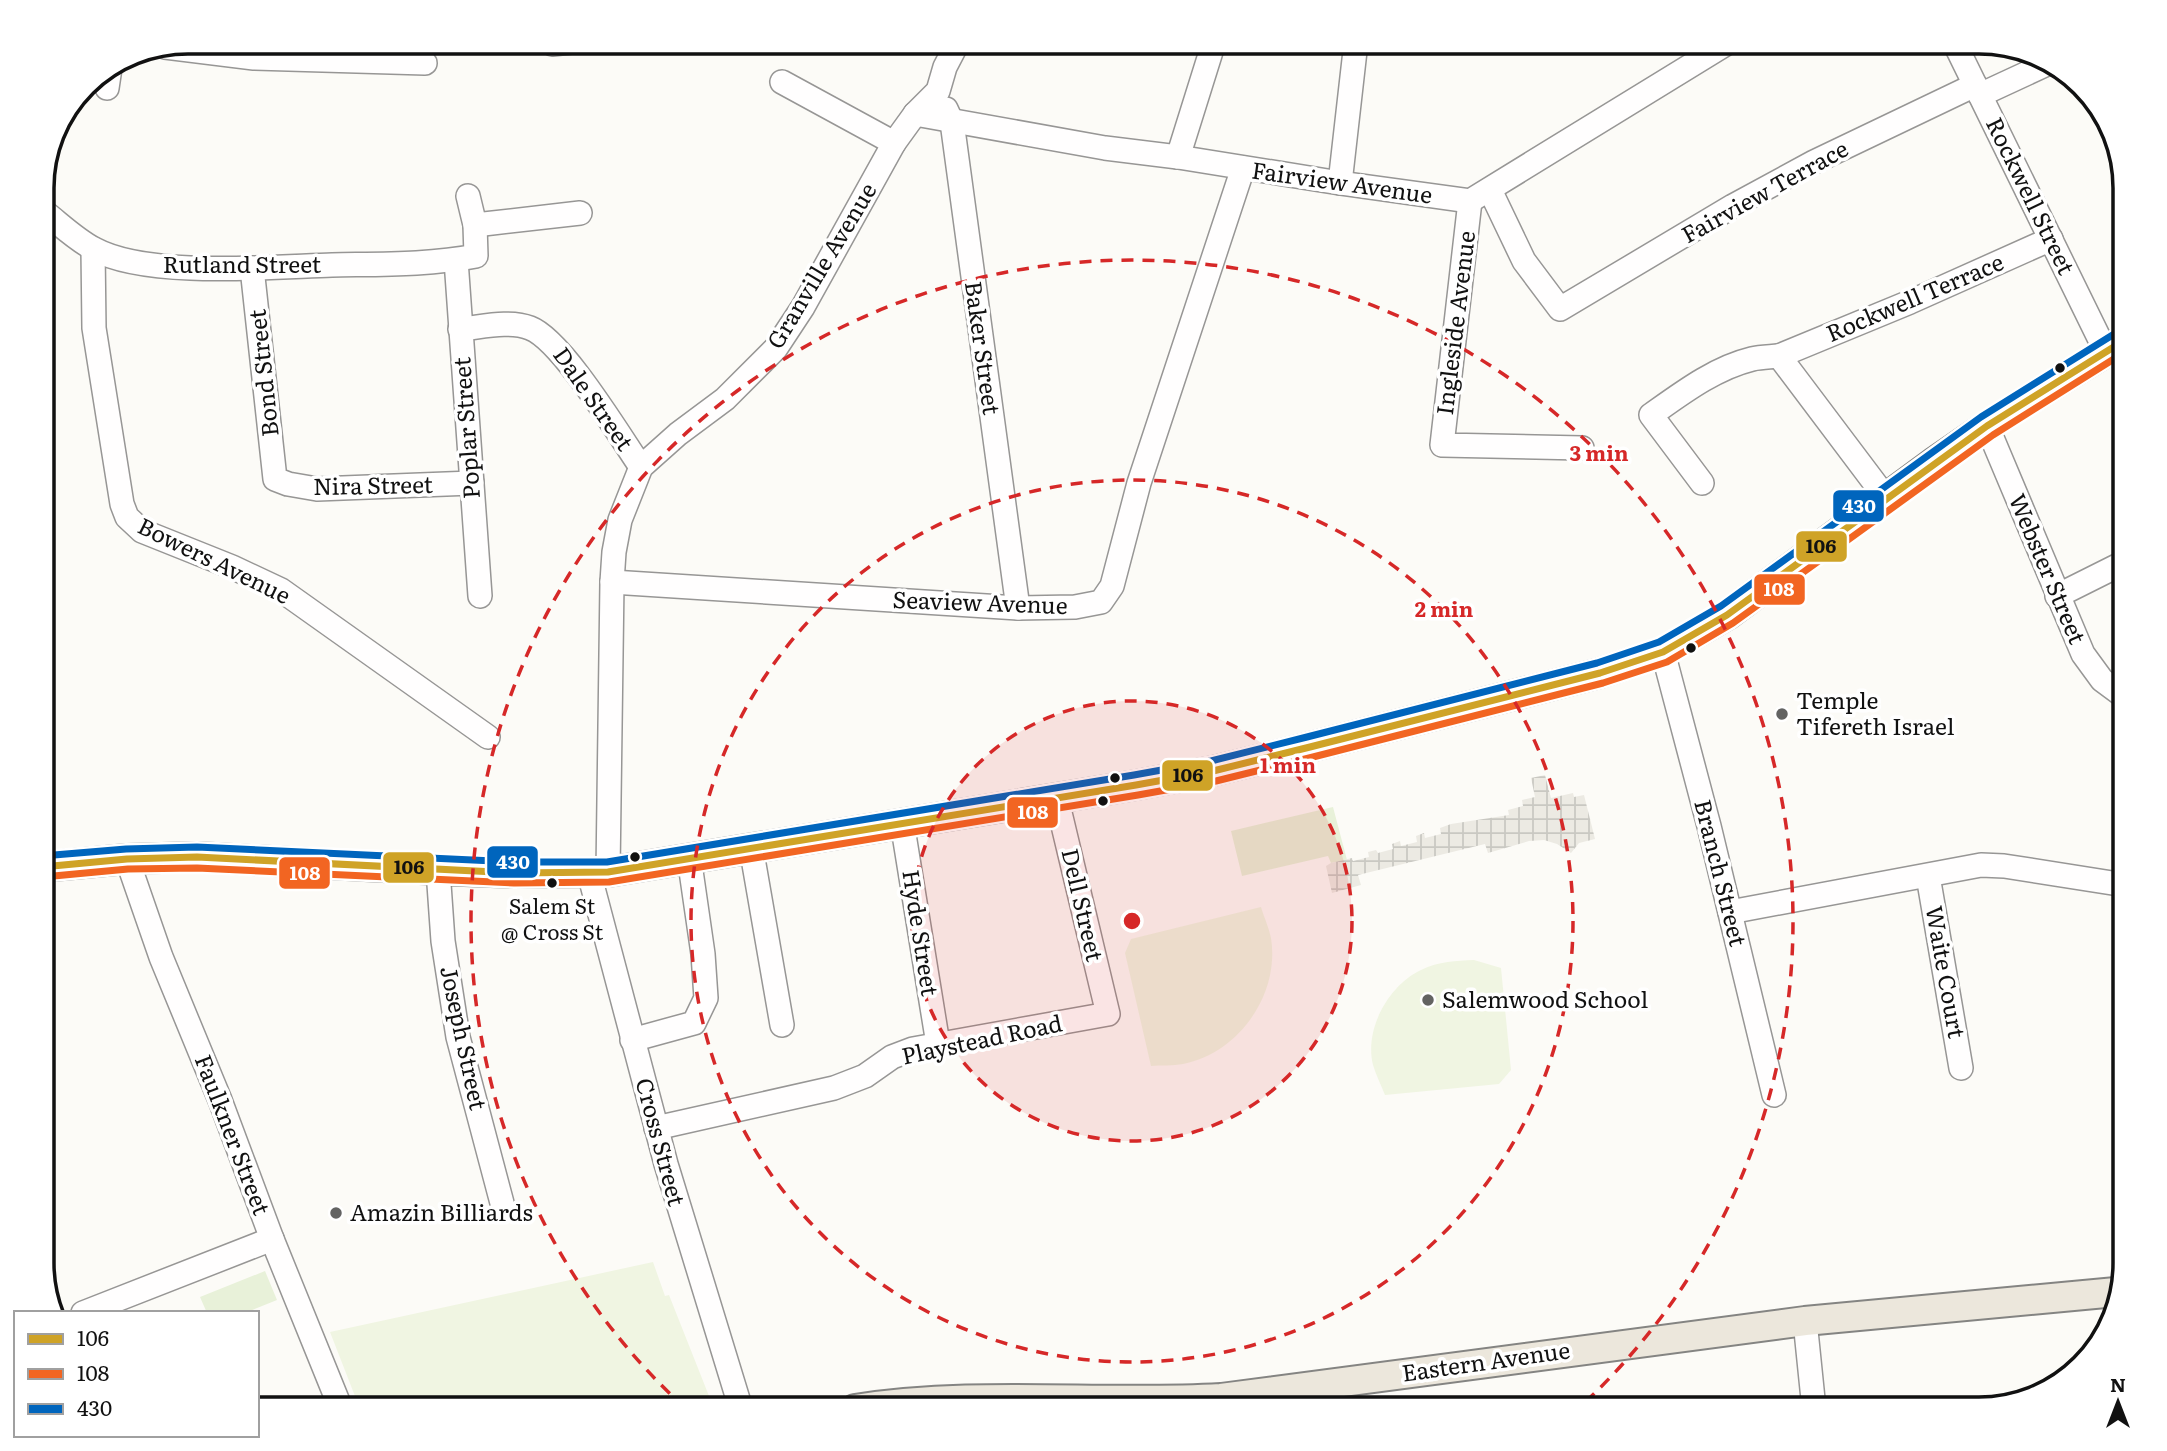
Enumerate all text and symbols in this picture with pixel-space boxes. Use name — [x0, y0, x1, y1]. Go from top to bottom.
street label: Rockwell Street — [1979, 111, 2085, 280]
street label: Fairview Terrace — [1674, 130, 1854, 250]
street label: Fairview Avenue — [1250, 152, 1435, 211]
street label: Granville Avenue — [757, 175, 883, 354]
street label: Ingleside Avenue — [1426, 229, 1482, 417]
street label: Rockwell Terrace — [1820, 243, 2008, 349]
street label: Rutland Street — [163, 246, 322, 280]
street label: Baker Street — [958, 279, 1010, 417]
street label: Bond Street — [238, 307, 286, 439]
street label: Dale Street — [546, 339, 643, 457]
street label: Poplar Street — [443, 355, 487, 500]
unlabelled marker — [2053, 361, 2067, 375]
text: 3 min — [1569, 436, 1629, 467]
street label: Nira Street — [313, 466, 434, 502]
street label: Webster Street — [2002, 488, 2096, 649]
line badge: 430 — [1832, 489, 1885, 523]
text: 430 — [1842, 491, 1876, 519]
street label: Bowers Avenue — [133, 507, 297, 611]
line badge: 106 — [1795, 530, 1848, 563]
text: 106 — [1806, 531, 1836, 559]
line badge: 108 — [1753, 573, 1806, 606]
text: 108 — [1764, 574, 1794, 602]
street label: Seaview Avenue — [892, 581, 1068, 621]
text: 2 min — [1415, 592, 1474, 623]
unlabelled marker — [1684, 641, 1698, 655]
place label: Temple Tifereth Israel — [1796, 682, 1955, 742]
marker: Temple Tifereth Israel — [1774, 706, 1790, 722]
text: 1 min — [1260, 748, 1316, 779]
line badge: 106 — [1161, 759, 1214, 792]
text: 106 — [1173, 760, 1203, 788]
unlabelled marker — [1108, 771, 1122, 785]
unlabelled marker — [1096, 794, 1110, 808]
line badge: 108 — [1006, 796, 1059, 829]
street label: Branch Street — [1687, 796, 1757, 950]
text: 108 — [1018, 797, 1048, 825]
line badge: 430 — [486, 845, 539, 879]
street label: Dell Street — [1054, 845, 1114, 965]
text: 430 — [496, 847, 530, 875]
unlabelled marker — [628, 850, 642, 864]
line badge: 106 — [382, 851, 435, 884]
text: 106 — [394, 852, 424, 880]
line badge: 108 — [278, 856, 331, 890]
text: 108 — [290, 858, 320, 886]
street label: Hyde Street — [895, 867, 949, 999]
marker: Salem St @ Cross St — [545, 876, 559, 890]
place label: Salem St @ Cross St — [501, 889, 604, 946]
street label: Waite Court — [1919, 903, 1975, 1041]
centre of rings — [1120, 909, 1144, 933]
street label: Joseph Street — [433, 962, 497, 1114]
place label: Salemwood School — [1442, 981, 1648, 1015]
marker: Salemwood School — [1420, 992, 1436, 1008]
street label: Playstead Road — [898, 1004, 1065, 1072]
street label: Faulkner Street — [188, 1049, 280, 1220]
street label: Cross Street — [629, 1074, 695, 1210]
place label: Amazin Billiards — [350, 1194, 533, 1228]
marker: Amazin Billiards — [328, 1205, 344, 1221]
legend — [14, 1311, 259, 1437]
text: 106 — [77, 1321, 109, 1352]
street label: Eastern Avenue — [1400, 1331, 1572, 1389]
text: 108 — [77, 1356, 109, 1387]
north arrow — [2083, 1367, 2153, 1437]
text: N — [2110, 1370, 2126, 1398]
text: 430 — [77, 1391, 112, 1422]

